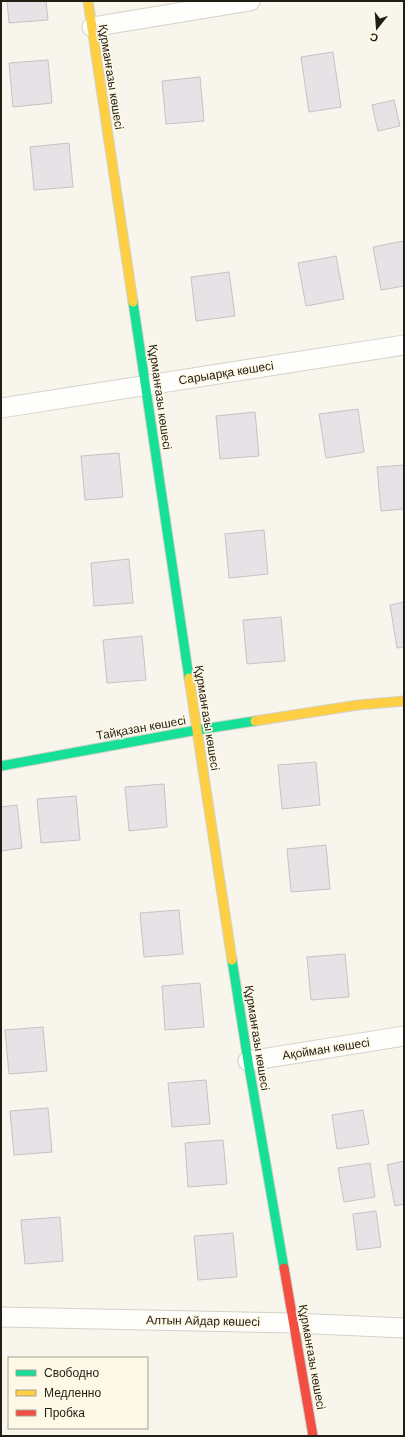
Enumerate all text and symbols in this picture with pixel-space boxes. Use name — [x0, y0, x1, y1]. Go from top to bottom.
north arrow — [357, 8, 397, 48]
street label: Құрманғазы көшесі — [95, 23, 127, 131]
text: С — [368, 30, 380, 45]
street label: Құрманғазы көшесі — [145, 343, 175, 451]
street label: Сарыарқа көшесі — [177, 358, 275, 388]
street label: Құрманғазы көшесі — [191, 664, 223, 772]
street label: Тайқазан көшесі — [95, 712, 187, 744]
street label: Құрманғазы көшесі — [241, 984, 273, 1092]
street label: Ақойман көшесі — [281, 1034, 371, 1064]
street label: Құрманғазы көшесі — [295, 1303, 329, 1411]
street label: Алтын Айдар көшесі — [146, 1312, 260, 1330]
legend — [8, 1357, 148, 1429]
text: Свободно — [44, 1365, 99, 1381]
text: Медленно — [44, 1385, 101, 1401]
text: Пробка — [44, 1405, 85, 1421]

